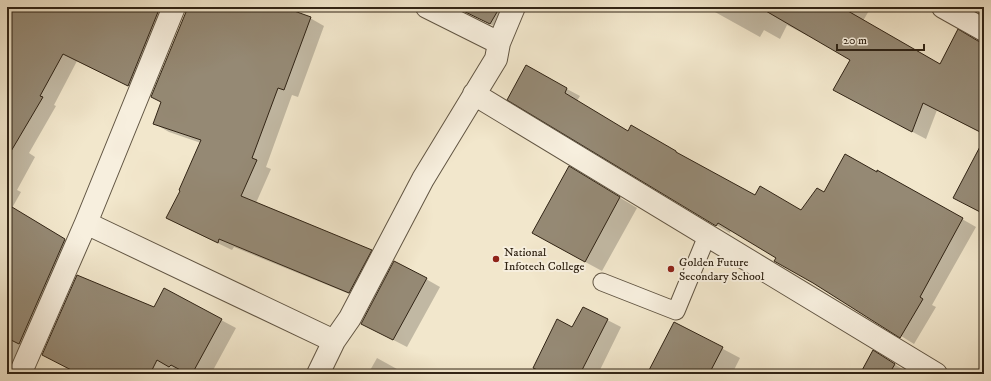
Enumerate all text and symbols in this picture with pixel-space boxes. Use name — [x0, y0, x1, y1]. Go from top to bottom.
scale bar — [837, 26, 924, 52]
text: 20 m — [843, 33, 867, 48]
place label: National Infotech College — [504, 245, 584, 274]
marker: National Infotech College — [491, 254, 501, 264]
place label: Golden Future Secondary School — [679, 255, 765, 284]
marker: Golden Future Secondary School — [666, 264, 676, 274]

